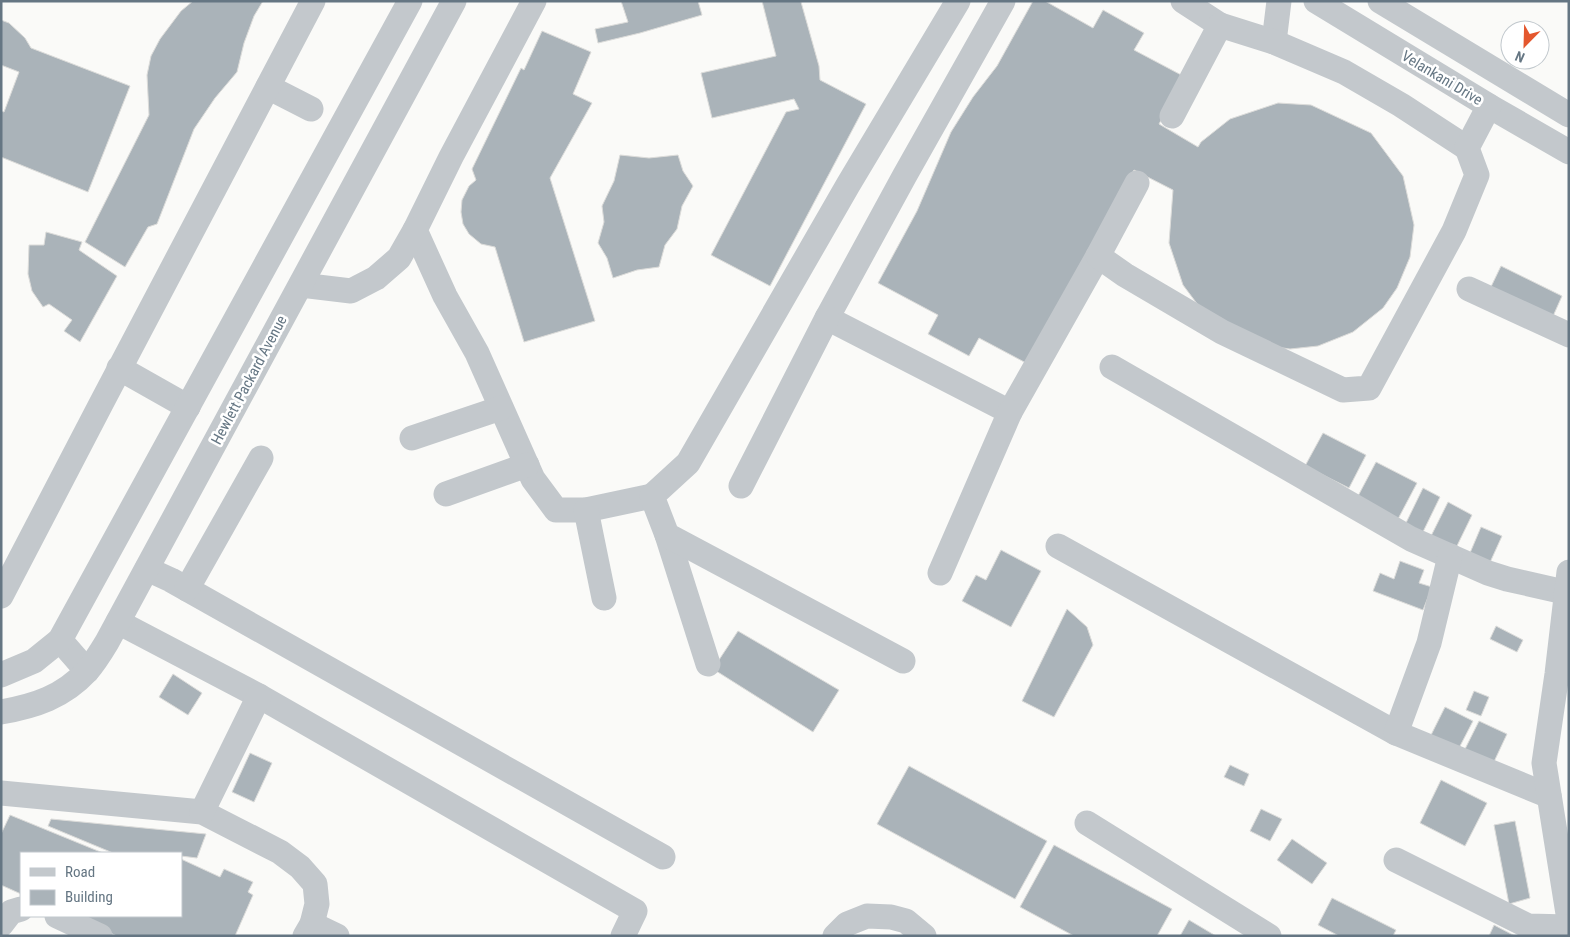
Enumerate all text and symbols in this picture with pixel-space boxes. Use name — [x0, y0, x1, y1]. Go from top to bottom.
north arrow — [1500, 20, 1550, 70]
street label: Velankani Drive — [1398, 47, 1486, 109]
text: N — [1513, 48, 1527, 66]
street label: Hewlett Packard Avenue — [207, 312, 291, 448]
legend — [20, 852, 182, 917]
text: Road — [65, 863, 95, 881]
text: Building — [65, 888, 113, 906]

